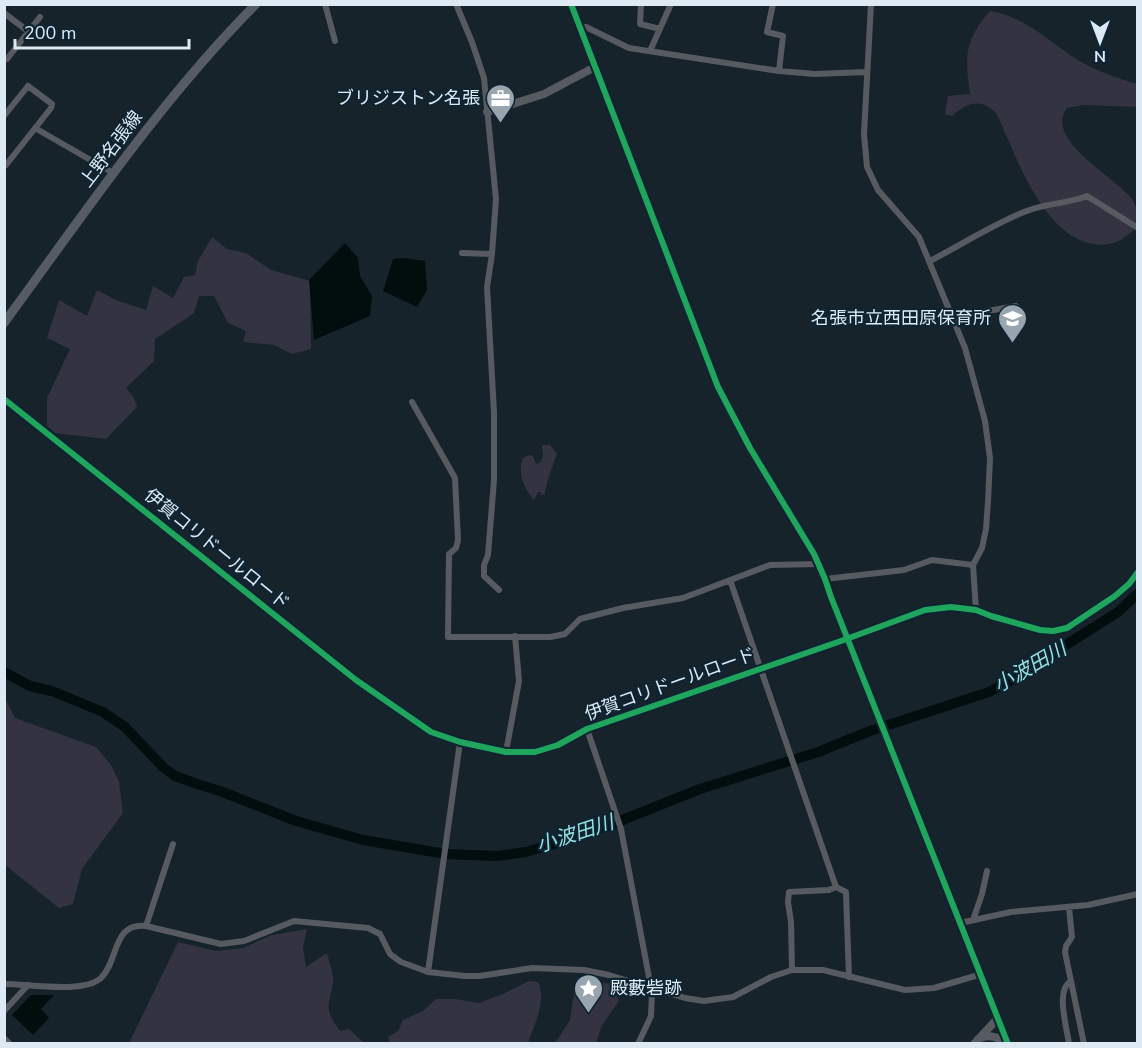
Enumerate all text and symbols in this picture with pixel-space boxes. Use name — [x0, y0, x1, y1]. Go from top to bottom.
scale bar — [15, 12, 189, 50]
north arrow — [1070, 12, 1130, 72]
text: 200 m — [24, 21, 76, 45]
text: N — [1094, 45, 1106, 67]
office icon: ブリジストン名張 — [485, 82, 517, 124]
place label: ブリジストン名張 — [336, 86, 480, 110]
street label: 上野名張線 — [74, 106, 148, 192]
school or university icon: 名張市立西田原保育所 — [996, 302, 1028, 344]
place label: 名張市立西田原保育所 — [811, 306, 991, 330]
street label: 伊賀コリドールロード — [140, 483, 294, 615]
water label: 小波田川 — [989, 634, 1073, 699]
street label: 伊賀コリドールロード — [581, 642, 759, 726]
water label: 小波田川 — [533, 808, 619, 859]
place icon: 殿藪砦跡 — [573, 972, 605, 1014]
place label: 殿藪砦跡 — [610, 976, 682, 1000]

